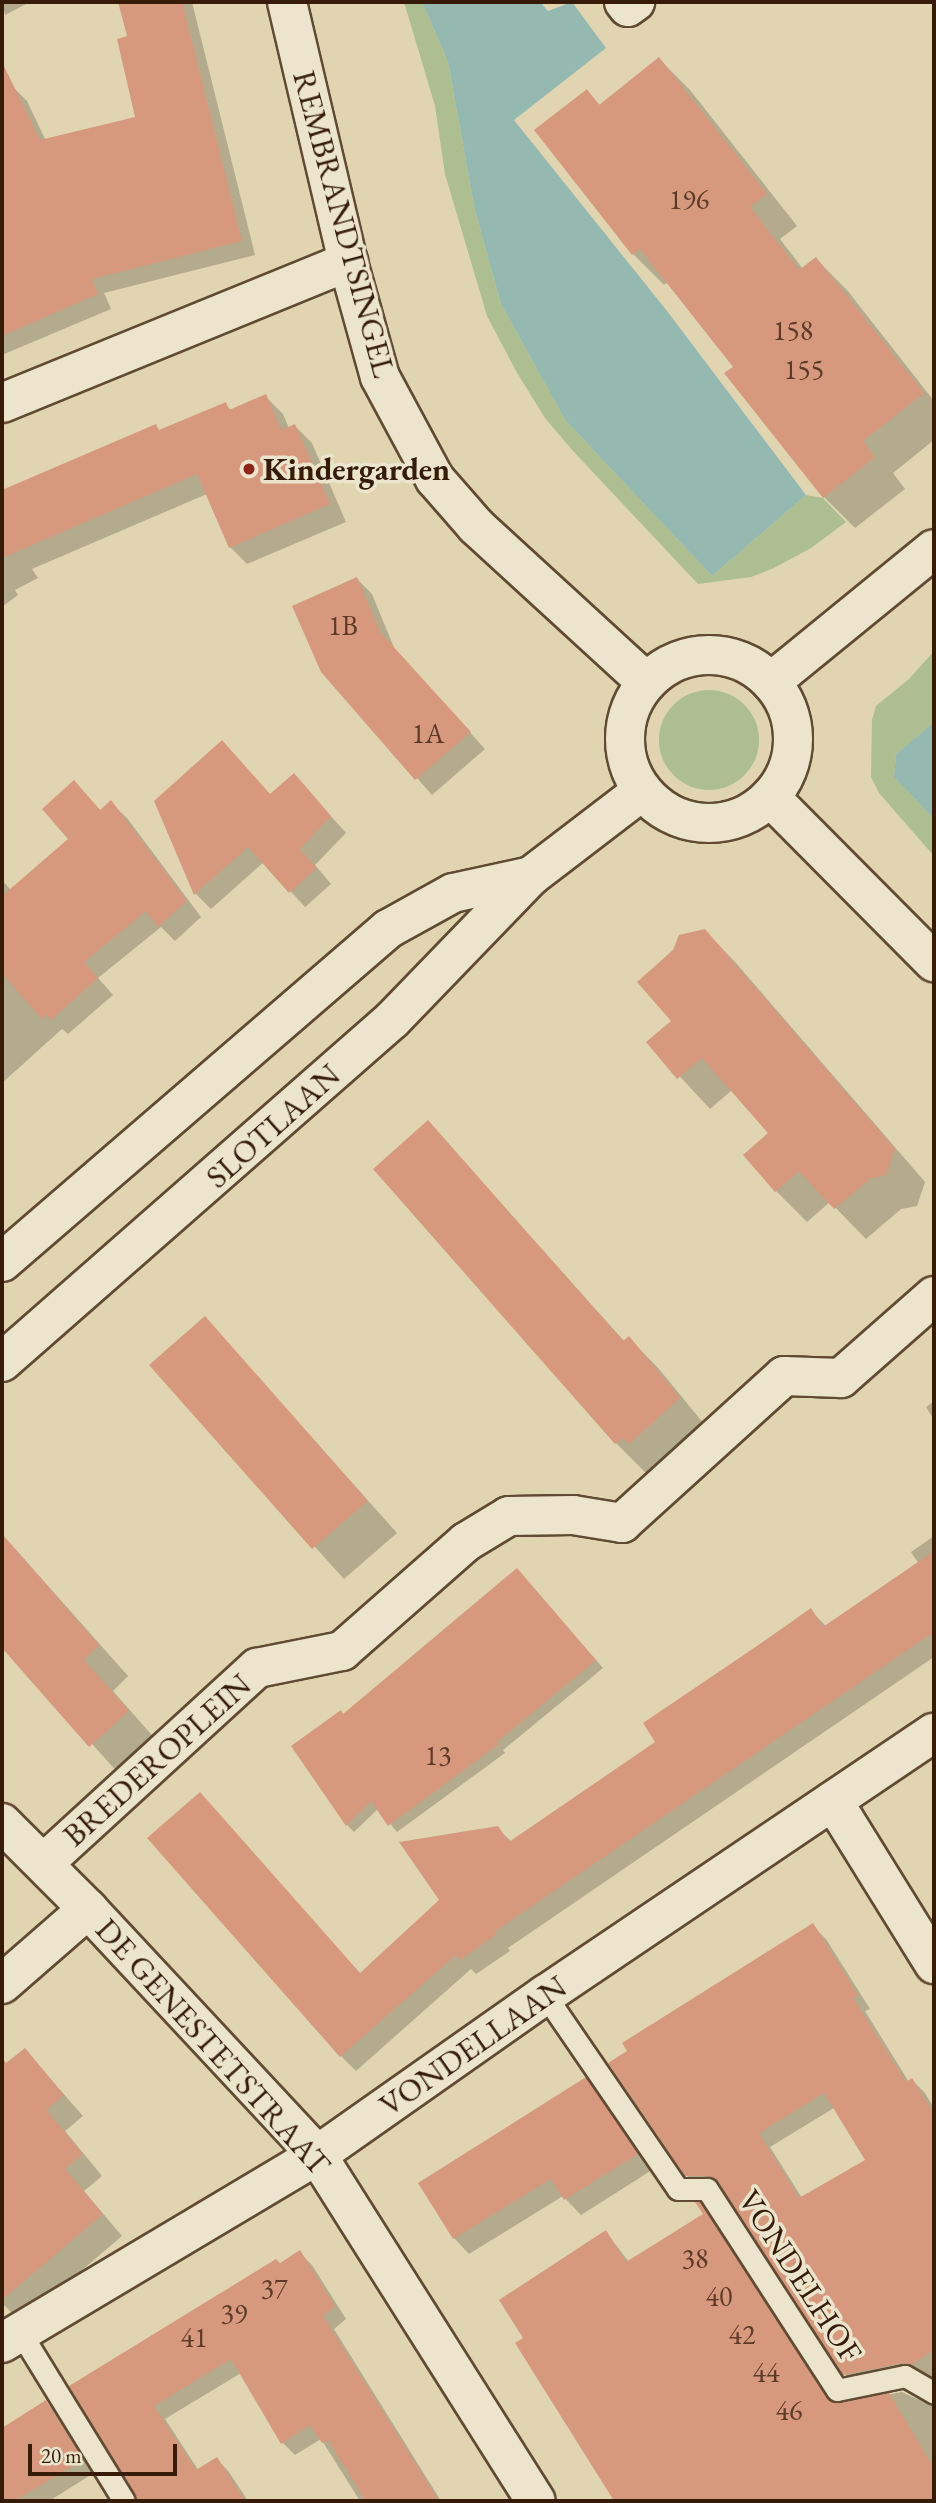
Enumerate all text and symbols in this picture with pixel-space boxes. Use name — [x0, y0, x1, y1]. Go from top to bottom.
street label: REMBRANDTSINGEL — [285, 66, 403, 382]
house number: 196 — [669, 182, 709, 216]
house number: 158 — [773, 313, 813, 347]
house number: 155 — [784, 352, 824, 386]
place label: Kindergarden — [263, 450, 450, 488]
marker: Kindergarden — [241, 461, 257, 477]
house number: 1B — [328, 608, 358, 642]
house number: 1A — [412, 716, 444, 750]
street label: SLOTLAAN — [198, 1056, 348, 1196]
street label: BREDEROPLEIN — [55, 1666, 259, 1854]
house number: 13 — [425, 1738, 451, 1772]
street label: DE GENESTETSTRAAT — [88, 1911, 338, 2183]
street label: VONDELLAAN — [372, 1967, 574, 2125]
street label: VONDELHOF — [730, 2183, 870, 2369]
house number: 38 — [682, 2241, 708, 2275]
house number: 37 — [261, 2271, 287, 2305]
house number: 40 — [706, 2279, 732, 2313]
house number: 39 — [221, 2296, 247, 2330]
house number: 42 — [729, 2317, 755, 2351]
house number: 41 — [181, 2320, 207, 2354]
house number: 44 — [753, 2355, 779, 2389]
house number: 46 — [776, 2393, 802, 2427]
scale bar — [32, 2430, 180, 2474]
text: 20 m — [41, 2442, 82, 2469]

